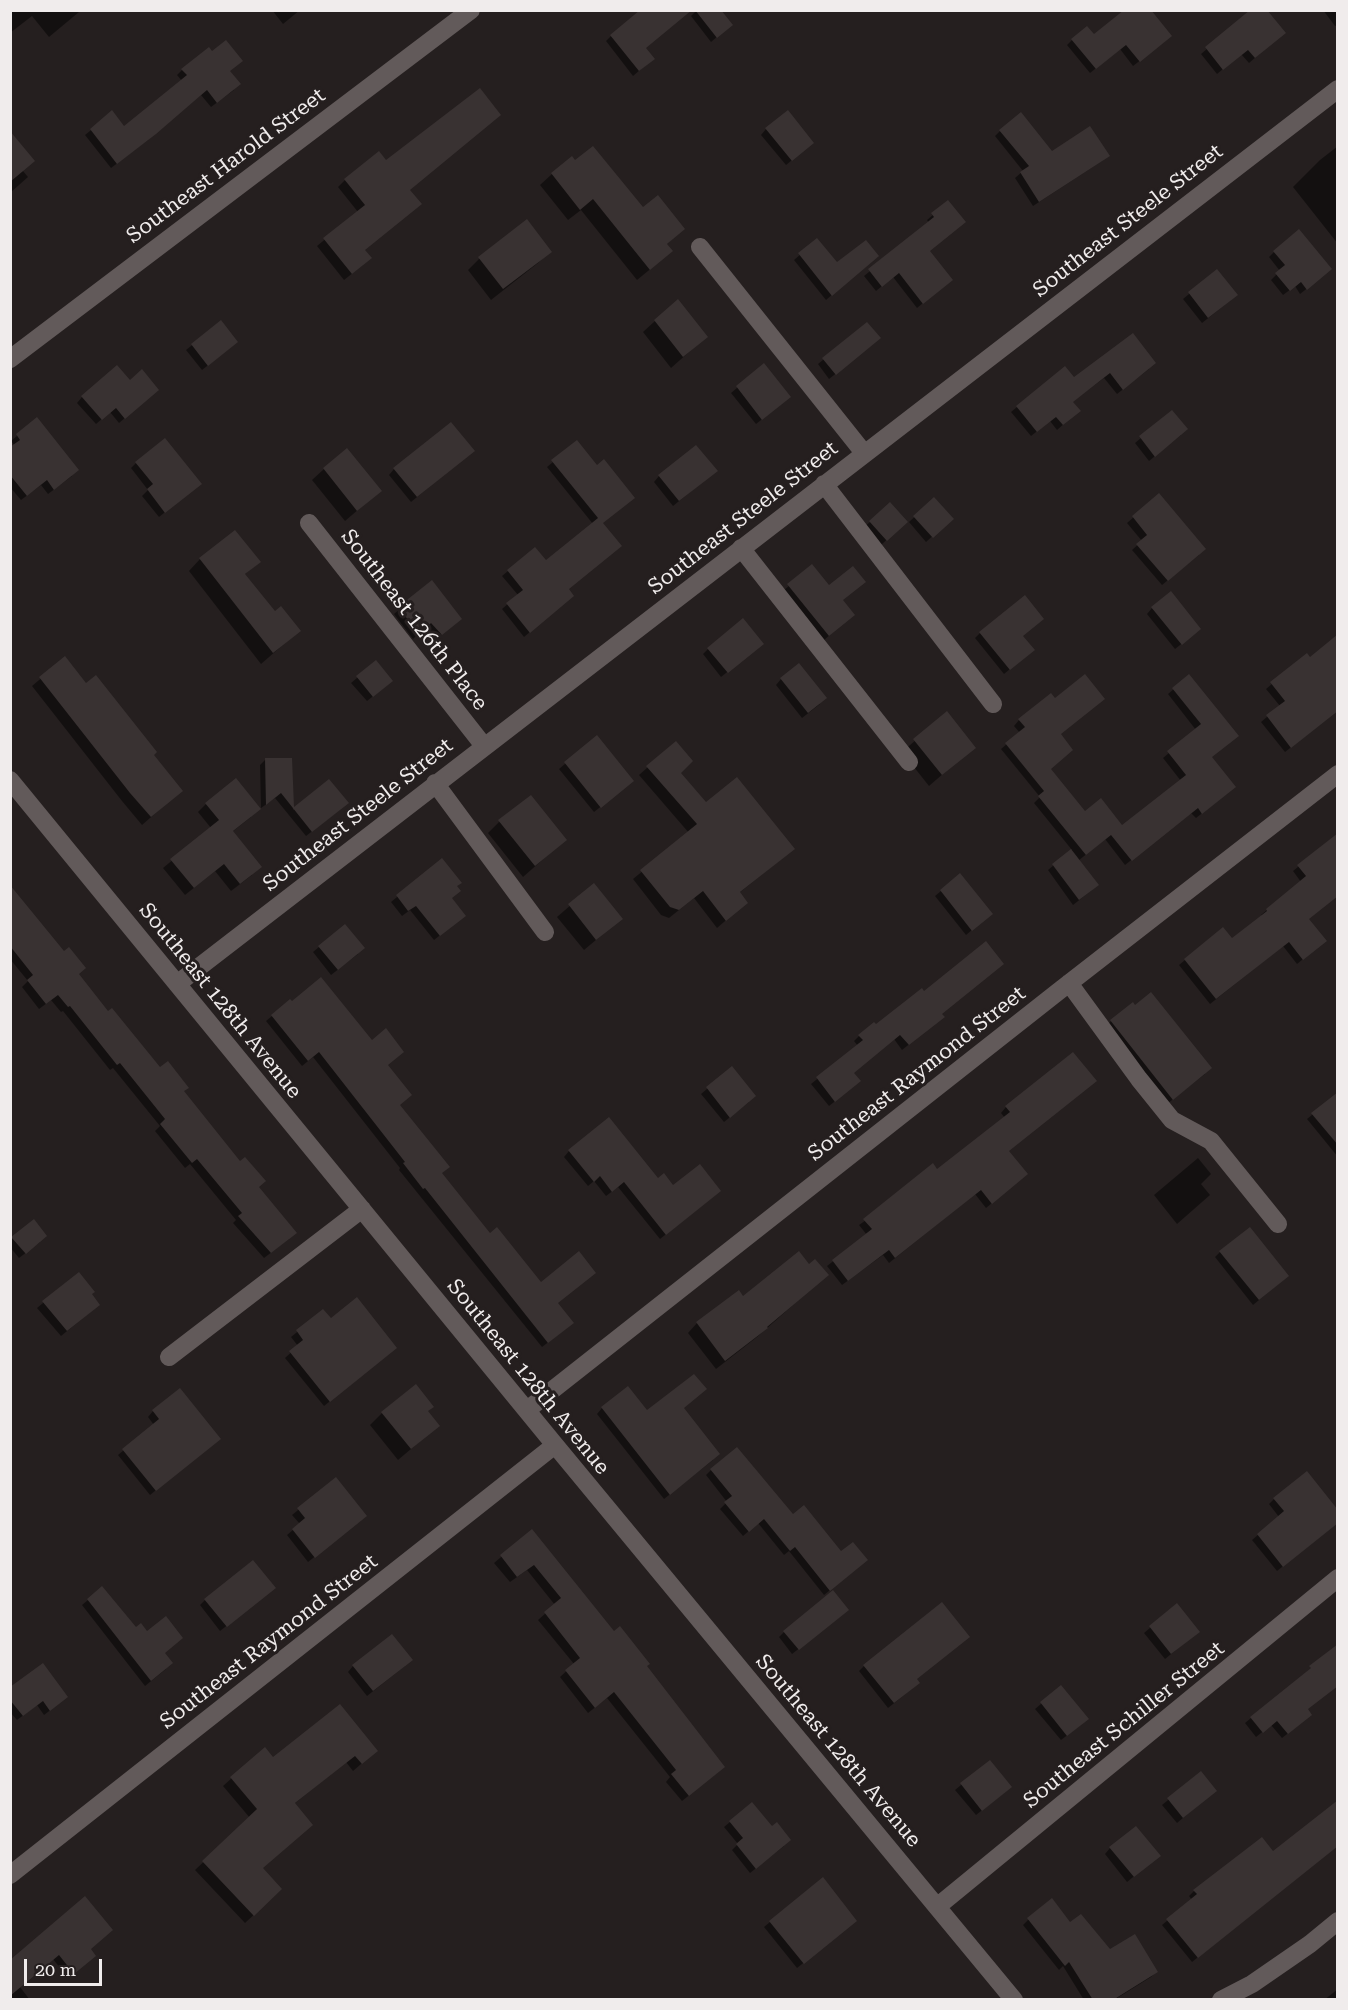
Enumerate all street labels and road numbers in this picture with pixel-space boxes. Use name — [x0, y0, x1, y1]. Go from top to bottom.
street label: Southeast Harold Street — [122, 83, 330, 249]
street label: Southeast Steele Street — [1028, 139, 1228, 303]
street label: Southeast Steele Street — [643, 436, 843, 600]
street label: Southeast 126th Place — [335, 524, 493, 716]
street label: Southeast Steele Street — [258, 733, 458, 897]
street label: Southeast 128th Avenue — [133, 898, 307, 1104]
street label: Southeast Raymond Street — [803, 981, 1031, 1167]
street label: Southeast 128th Avenue — [441, 1274, 615, 1480]
street label: Southeast Raymond Street — [155, 1549, 383, 1735]
street label: Southeast Schiller Street — [1019, 1636, 1229, 1814]
street label: Southeast 128th Avenue — [750, 1649, 926, 1853]

